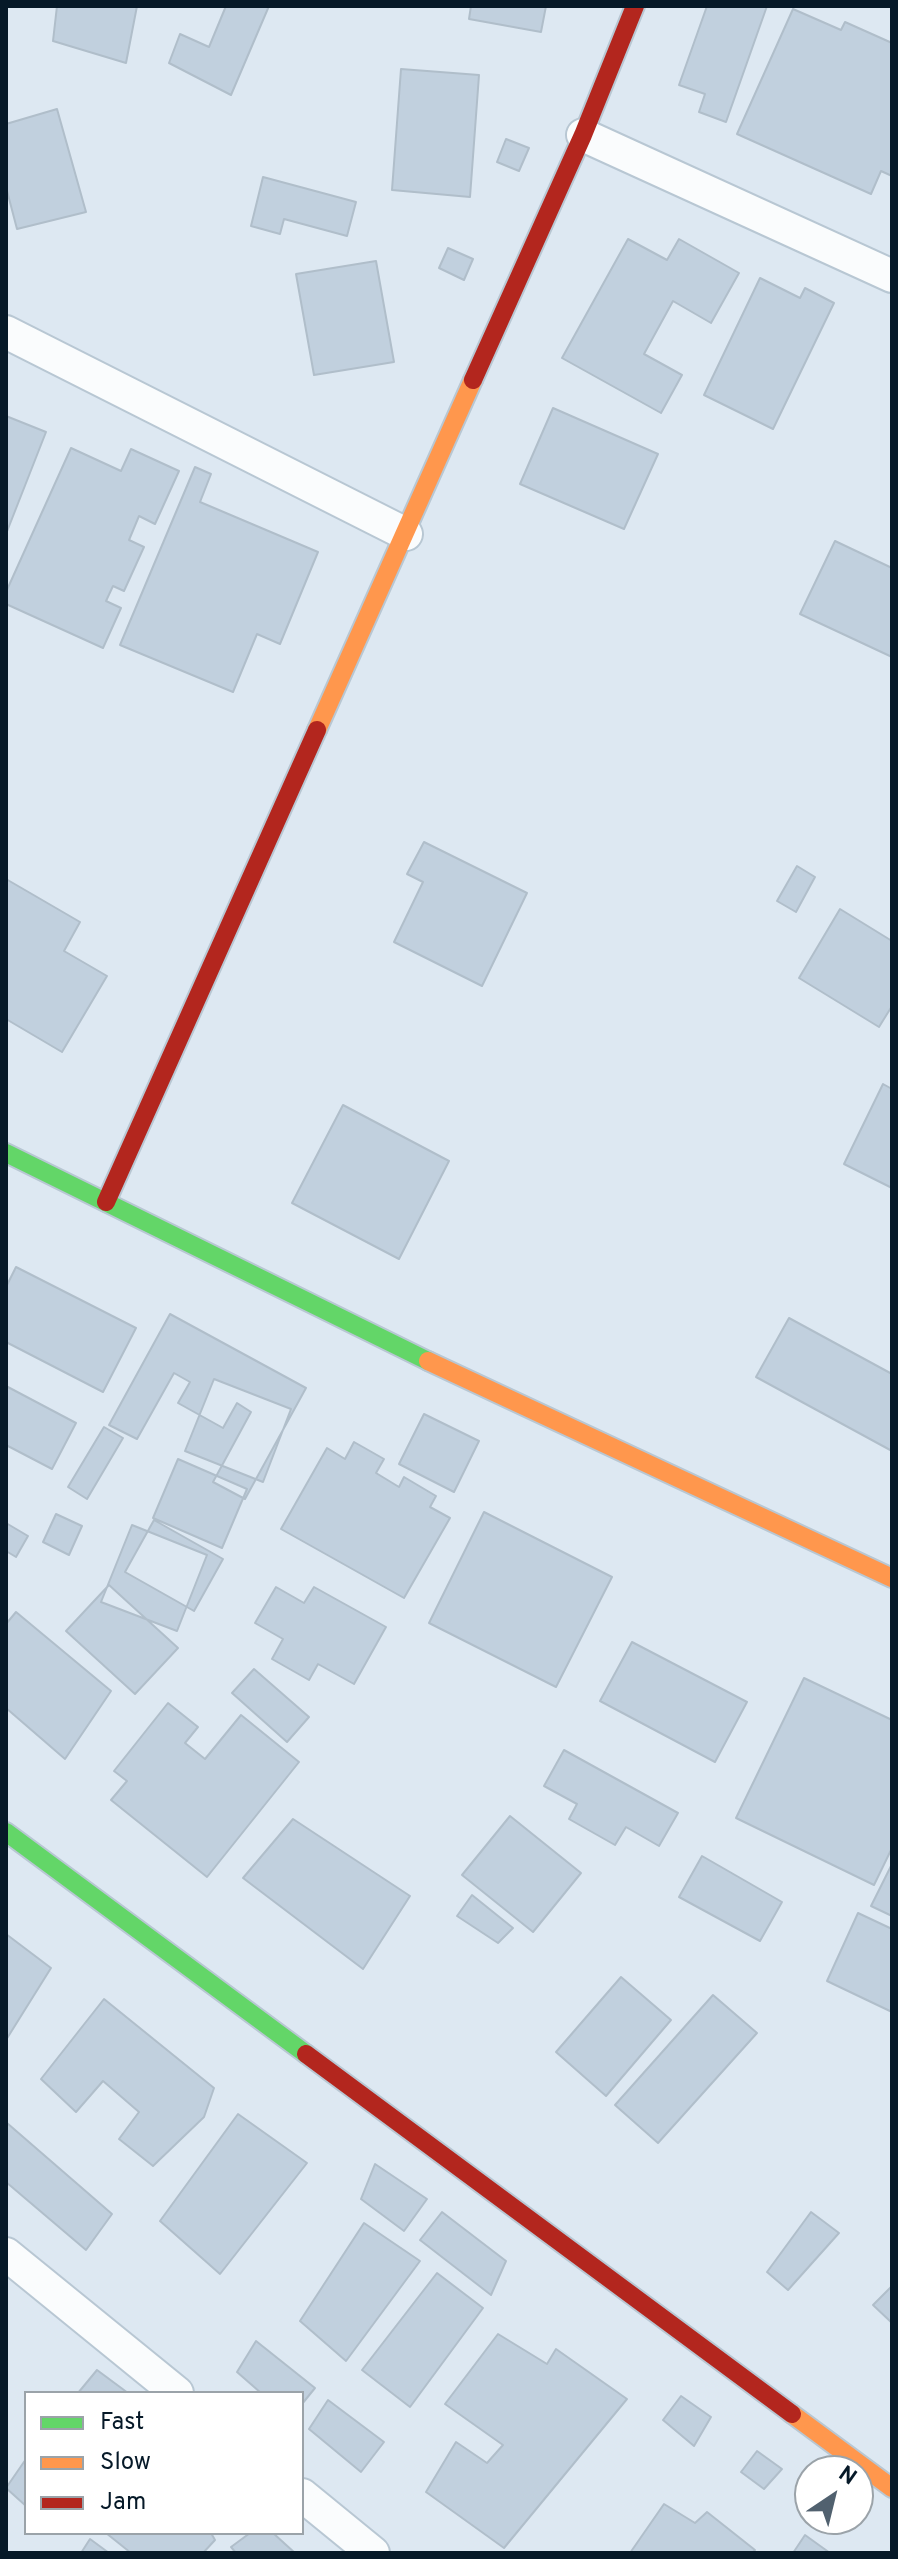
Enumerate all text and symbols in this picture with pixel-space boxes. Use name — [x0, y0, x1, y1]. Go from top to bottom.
legend — [24, 2391, 304, 2535]
text: Fast — [100, 2408, 144, 2438]
text: Slow — [100, 2448, 151, 2478]
north arrow — [794, 2455, 874, 2535]
text: N — [833, 2461, 861, 2492]
text: Jam — [100, 2488, 146, 2518]

